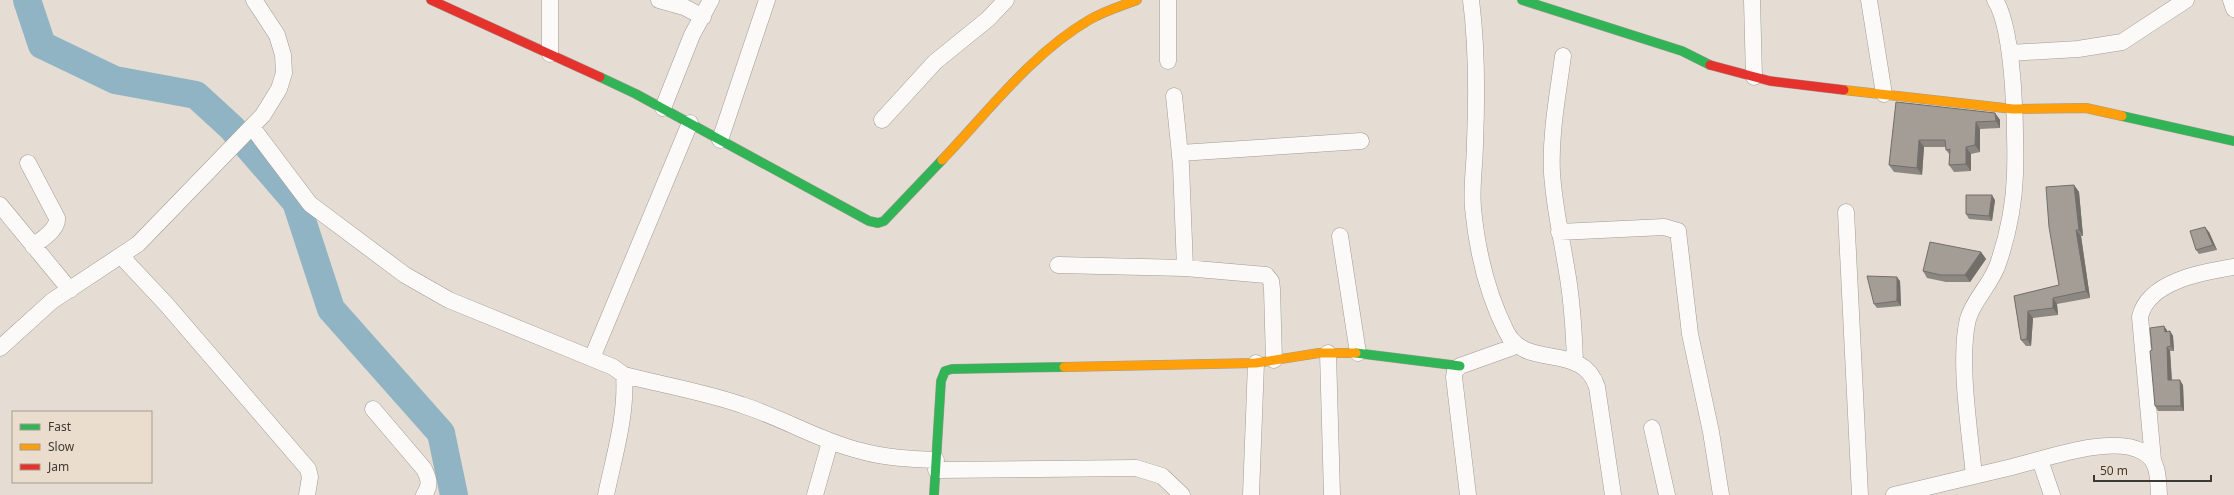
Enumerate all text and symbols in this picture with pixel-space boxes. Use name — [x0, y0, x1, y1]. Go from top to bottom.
legend — [12, 411, 152, 483]
text: Fast — [48, 418, 72, 435]
text: Slow — [48, 438, 75, 455]
scale bar — [2094, 457, 2211, 483]
text: Jam — [47, 458, 69, 475]
text: 50 m — [2100, 462, 2128, 479]

